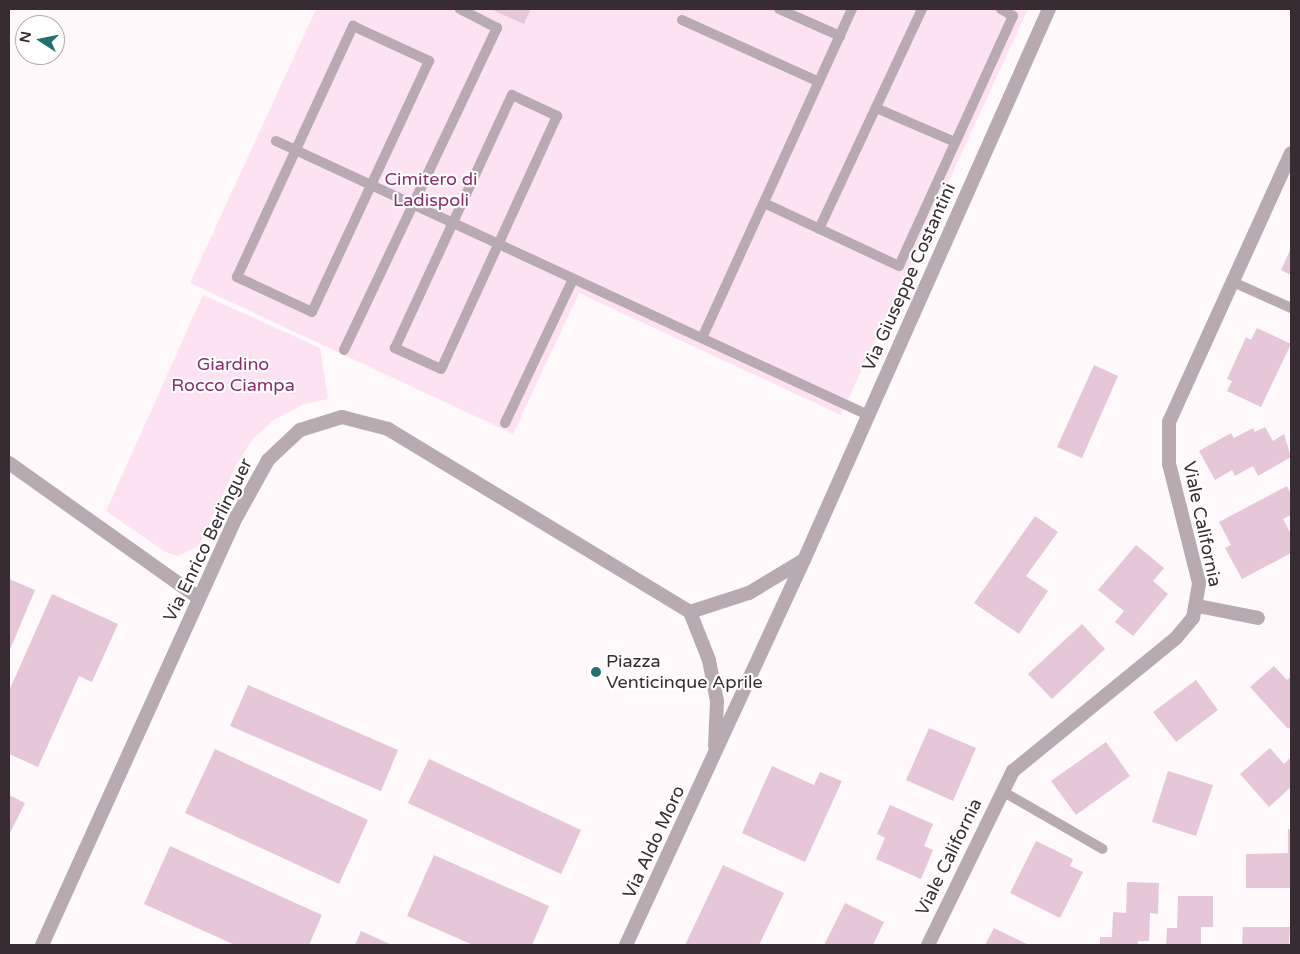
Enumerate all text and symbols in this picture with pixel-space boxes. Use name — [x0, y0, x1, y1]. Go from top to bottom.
north arrow — [15, 15, 65, 65]
text: N — [16, 30, 35, 44]
park label: Cimitero di Ladispoli — [384, 169, 478, 212]
street label: Via Giuseppe Costantini — [858, 180, 960, 374]
park label: Giardino Rocco Ciampa — [171, 354, 295, 396]
street label: Via Enrico Berlinguer — [159, 455, 257, 625]
street label: Viale California — [1178, 459, 1226, 589]
place label: Piazza Venticinque Aprile — [606, 651, 763, 694]
marker: Piazza Venticinque Aprile — [590, 666, 602, 678]
street label: Via Aldo Moro — [618, 782, 690, 902]
street label: Viale California — [911, 795, 987, 919]

